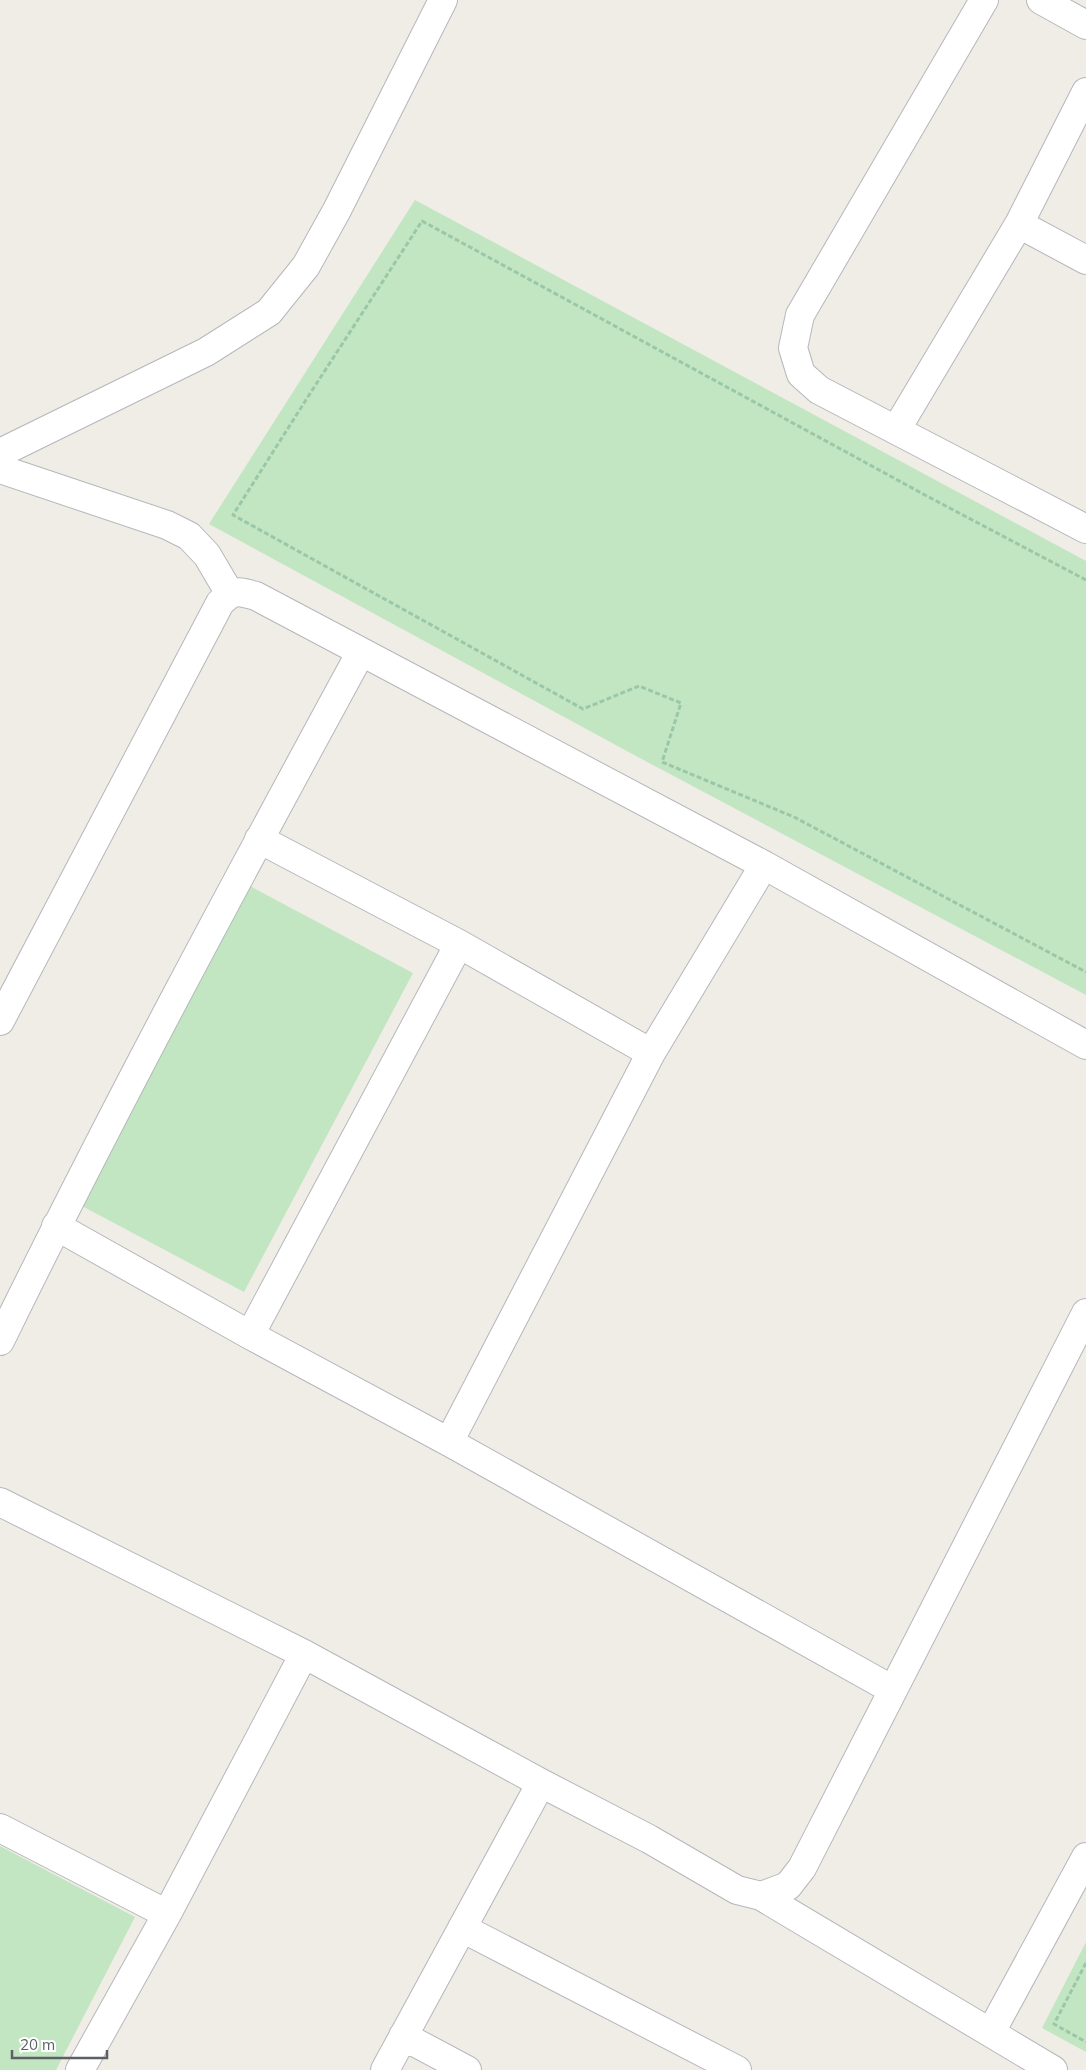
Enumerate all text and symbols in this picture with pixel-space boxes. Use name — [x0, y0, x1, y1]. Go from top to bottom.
scale bar — [12, 2028, 108, 2060]
text: 20 m — [20, 2035, 55, 2054]

